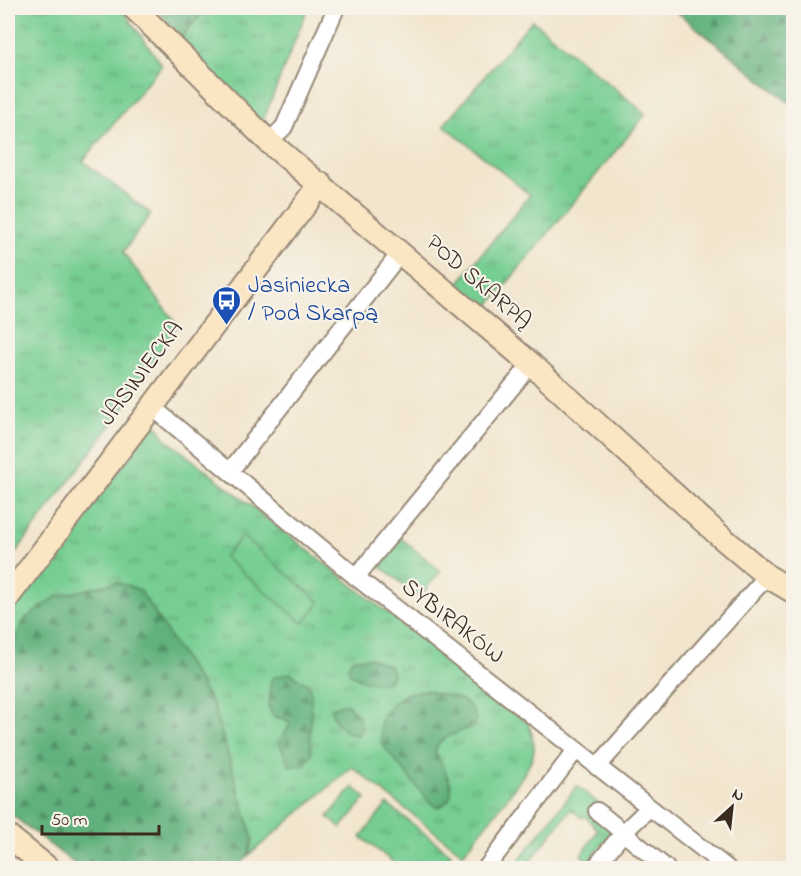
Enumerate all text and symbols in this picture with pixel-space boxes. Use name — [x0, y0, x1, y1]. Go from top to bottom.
street label: POD SKARPĄ — [417, 227, 539, 339]
place label: Jasiniecka / Pod Skarpą — [248, 269, 378, 332]
bus stop icon: Jasiniecka / Pod Skarpą — [211, 284, 243, 326]
street label: JASINIECKA — [91, 314, 193, 434]
street label: SYBIRAKÓW — [393, 571, 511, 673]
north arrow — [702, 777, 762, 837]
text: N — [728, 782, 748, 809]
scale bar — [42, 798, 159, 836]
text: 50 m — [51, 808, 88, 834]

